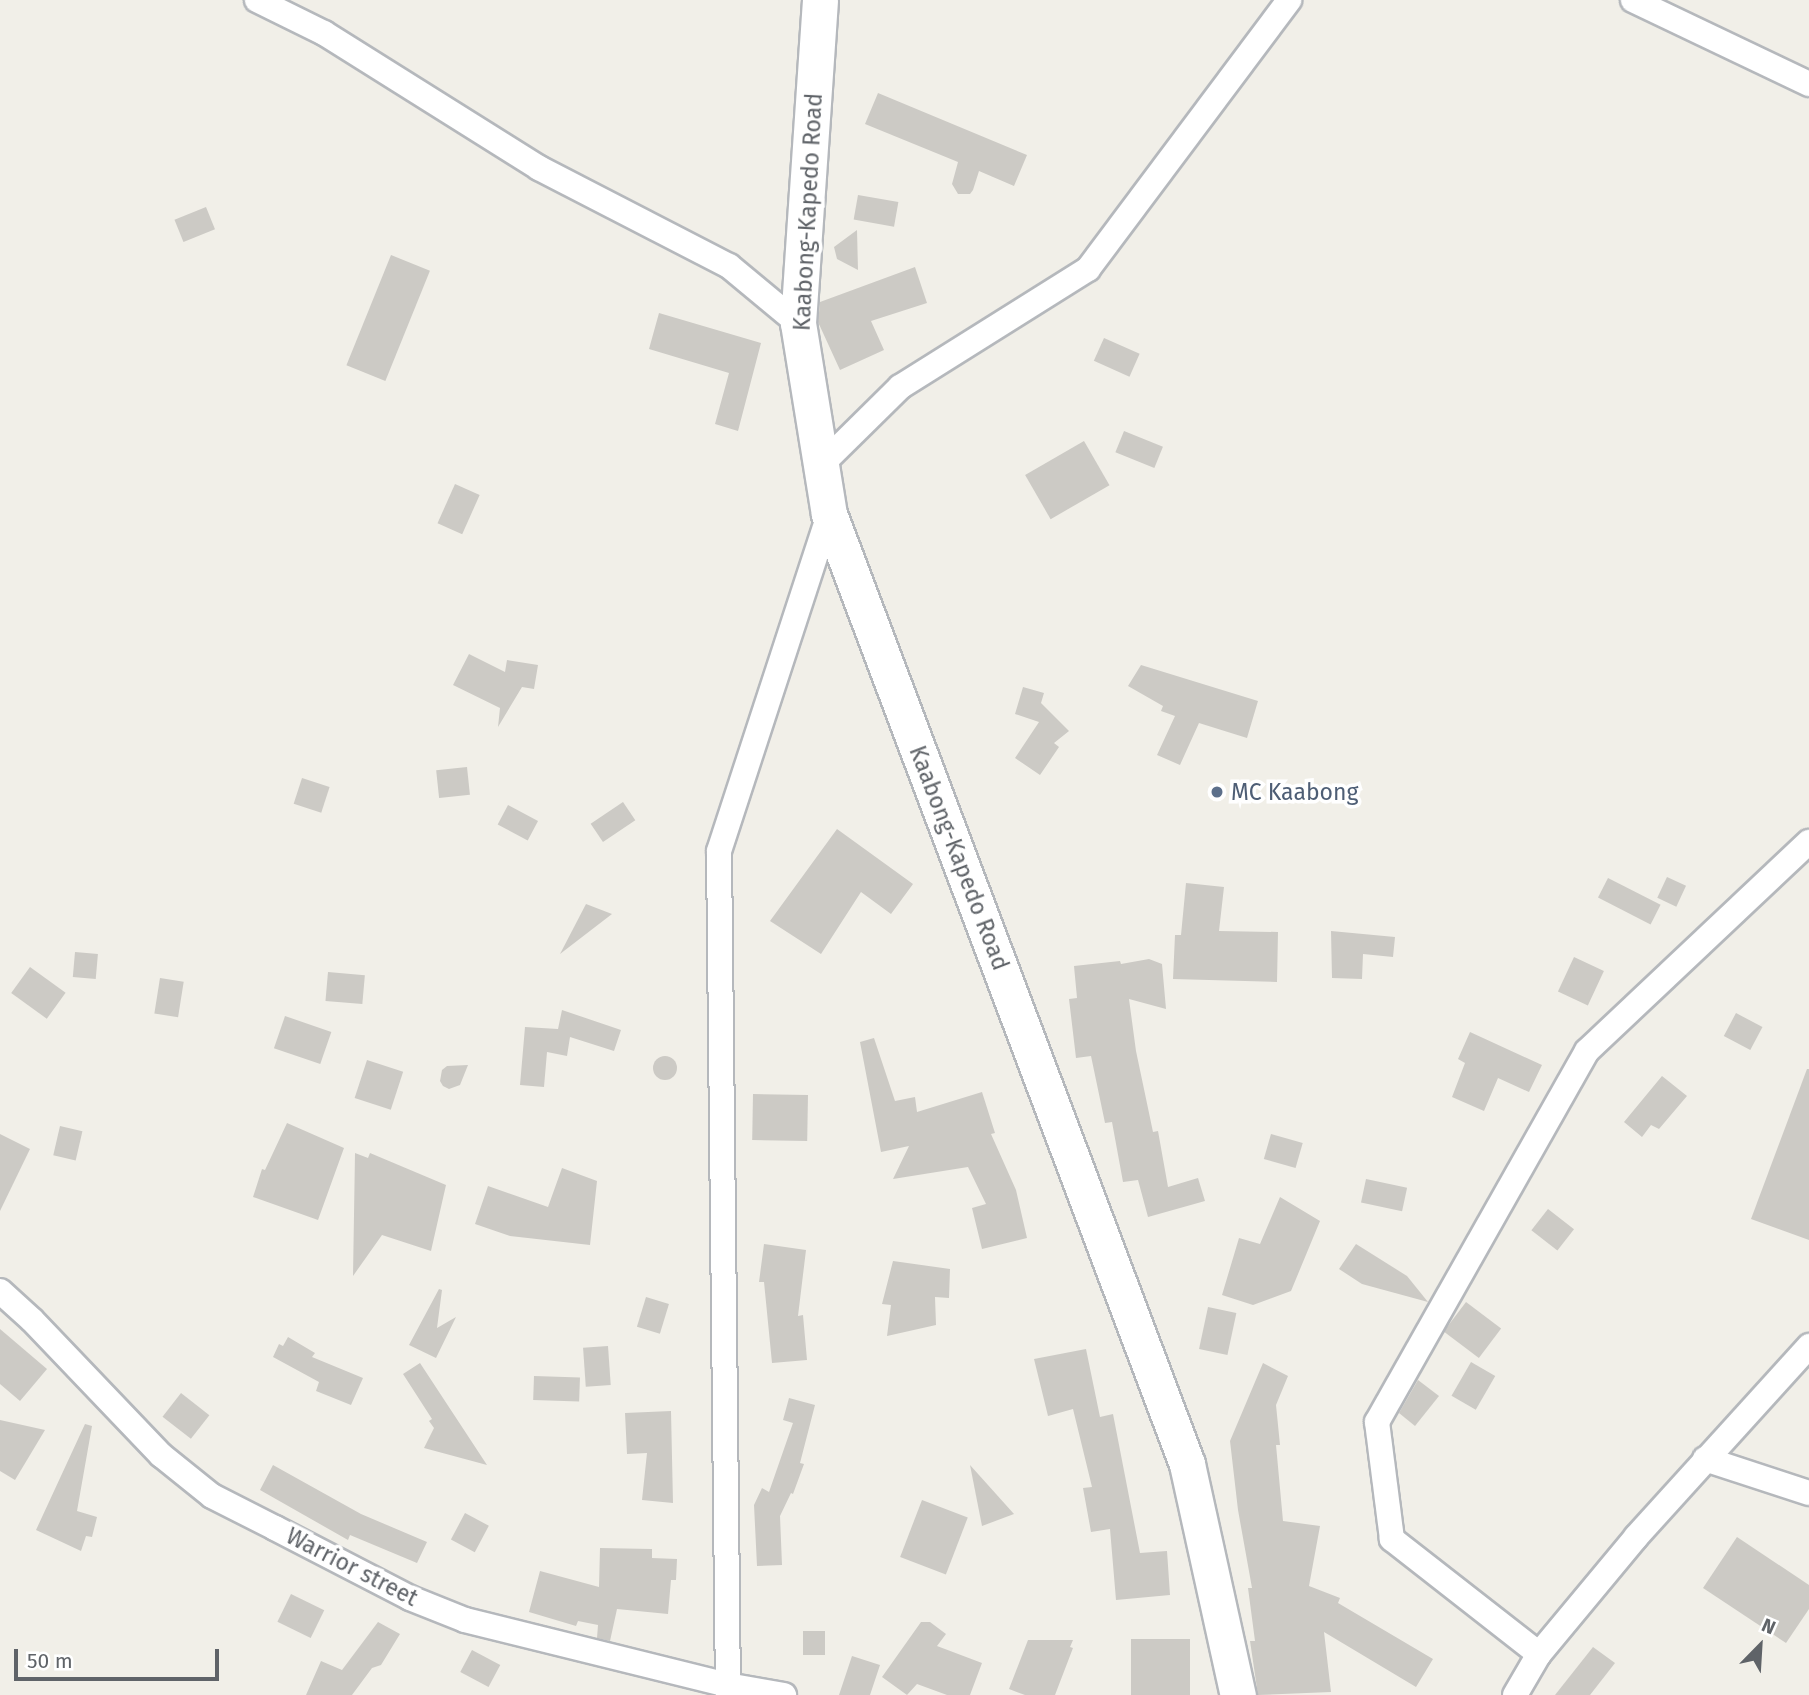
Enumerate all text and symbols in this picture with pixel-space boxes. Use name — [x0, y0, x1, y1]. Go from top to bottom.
street label: Kaabong-Kapedo Road — [788, 92, 828, 332]
street label: Kaabong-Kapedo Road — [903, 742, 1015, 974]
place label: MC Kaabong — [1231, 778, 1358, 806]
marker: MC Kaabong — [1209, 784, 1225, 800]
street label: Warrior street — [282, 1522, 422, 1612]
north arrow — [1725, 1611, 1795, 1681]
text: N — [1758, 1613, 1779, 1639]
scale bar — [18, 1636, 222, 1680]
text: 50 m — [27, 1648, 73, 1674]

